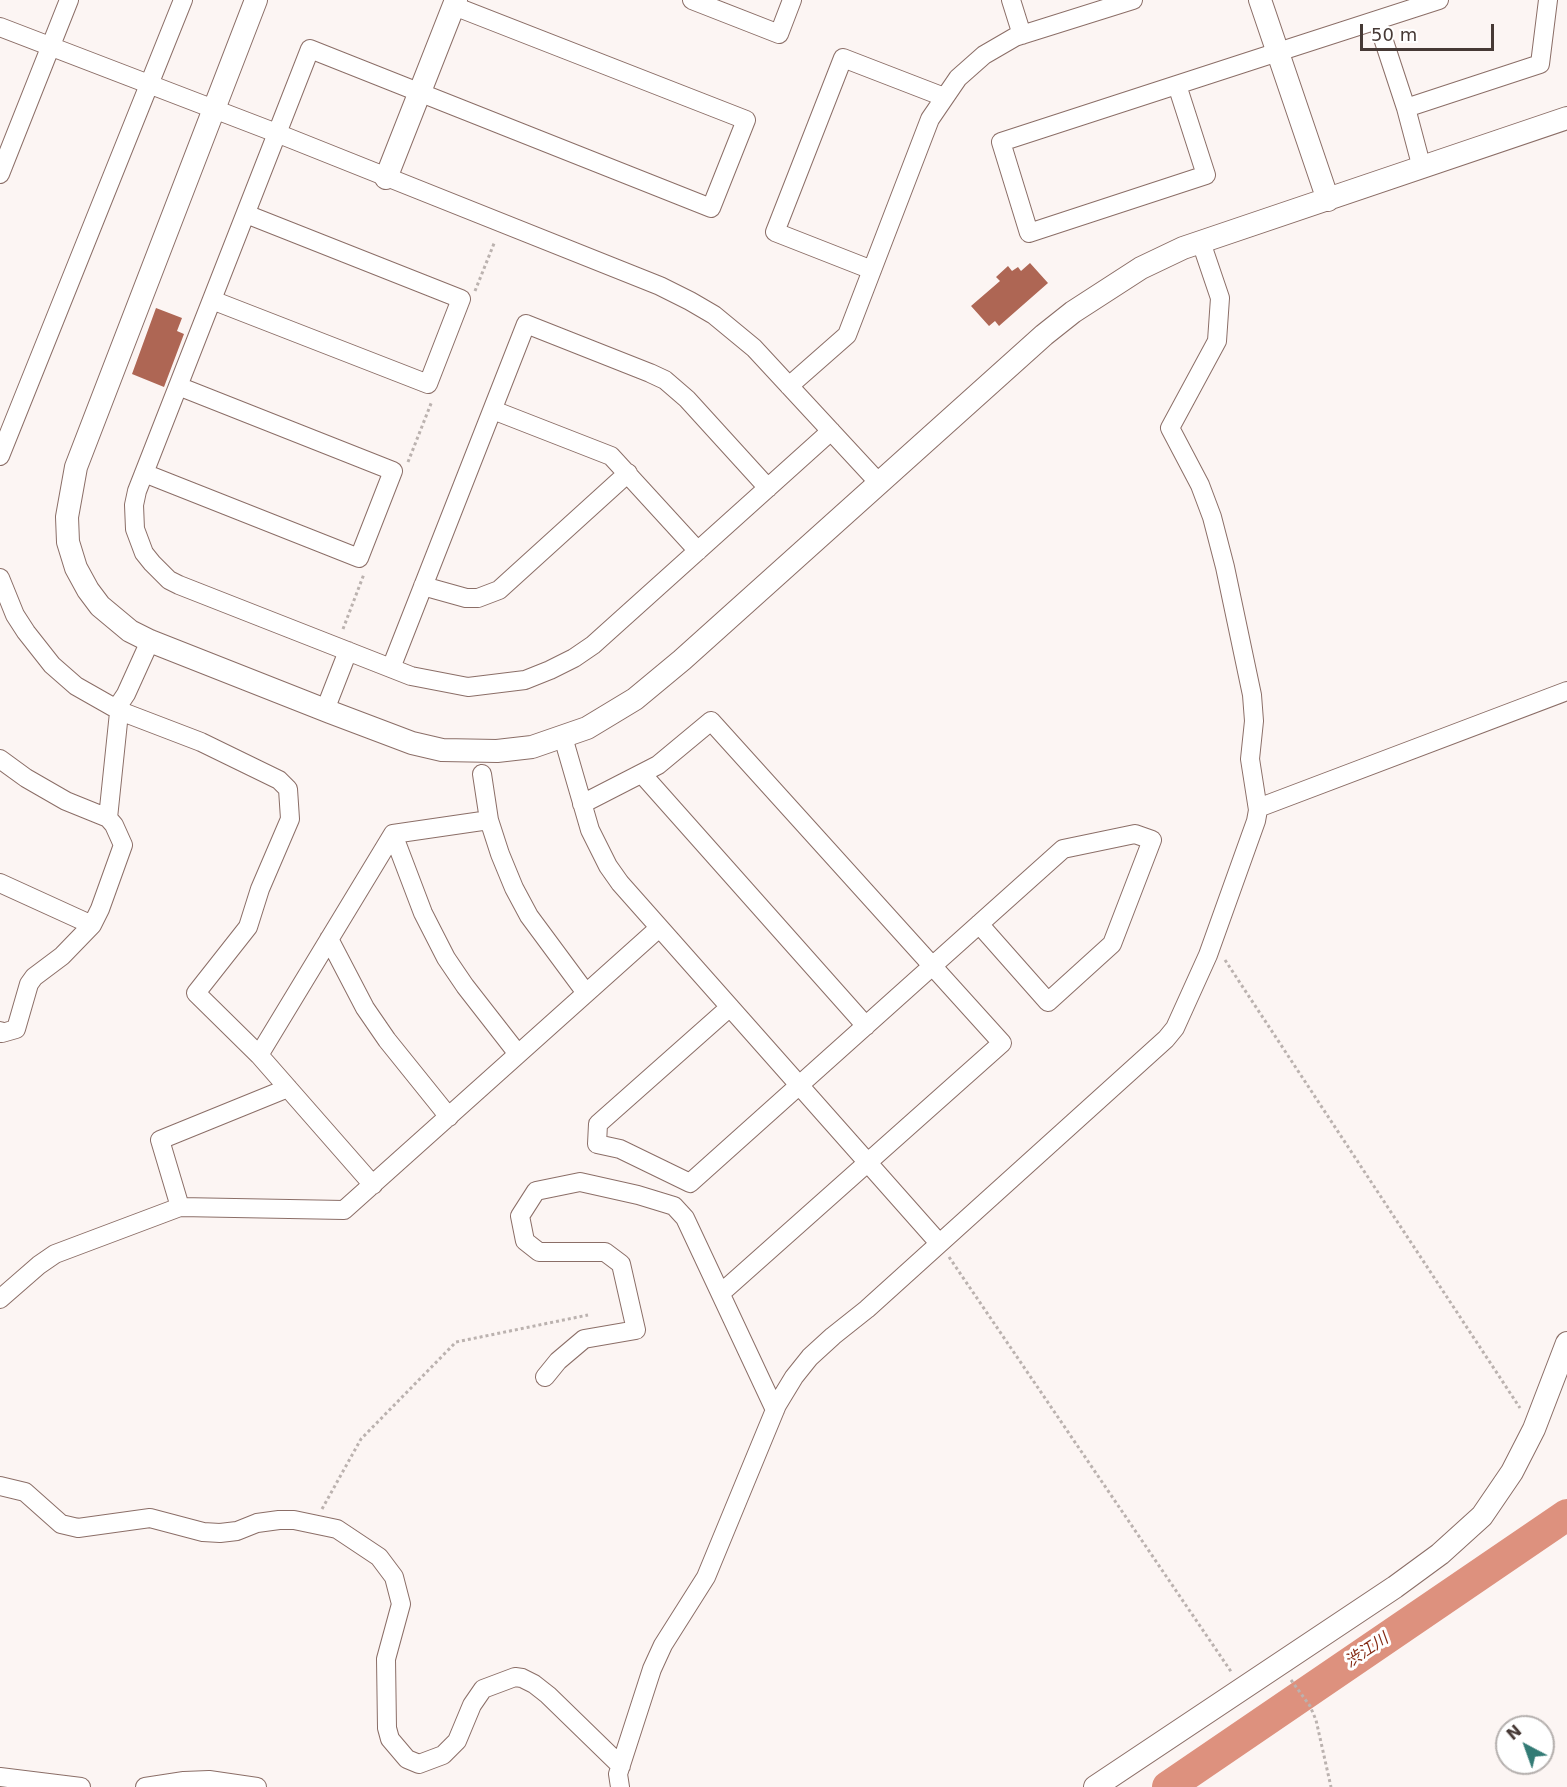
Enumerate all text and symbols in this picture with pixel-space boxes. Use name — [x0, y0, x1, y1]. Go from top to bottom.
scale bar — [1363, 12, 1496, 50]
text: 50 m — [1371, 24, 1417, 45]
water label: 渋江川 — [1342, 1630, 1392, 1672]
north arrow — [1495, 1715, 1555, 1775]
text: N — [1503, 1721, 1525, 1744]

